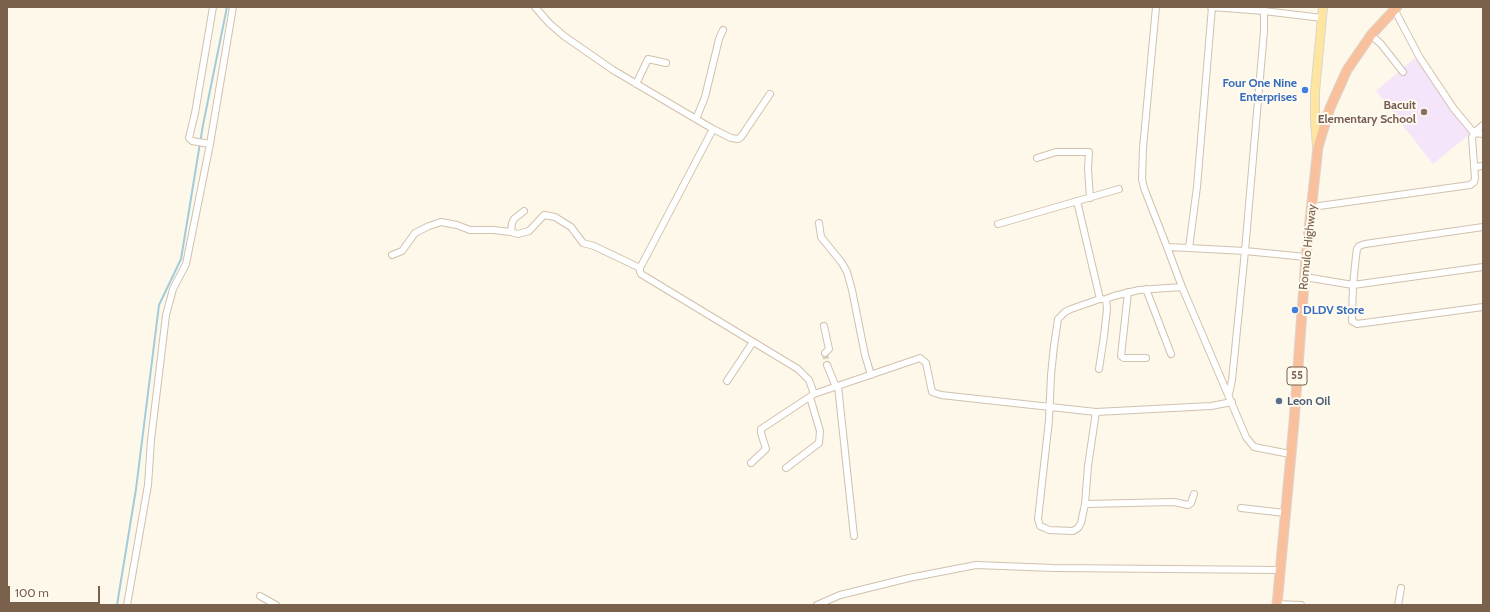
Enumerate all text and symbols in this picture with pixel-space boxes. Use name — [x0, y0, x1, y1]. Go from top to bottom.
place label: Four One Nine Enterprises — [1222, 76, 1297, 104]
marker: Four One Nine Enterprises — [1300, 85, 1310, 95]
place label: Bacuit Elementary School — [1318, 98, 1416, 126]
marker: Bacuit Elementary School — [1419, 107, 1429, 117]
street label: Romulo Highway — [1296, 203, 1320, 291]
place label: DLDV Store — [1303, 303, 1364, 317]
marker: DLDV Store — [1290, 305, 1300, 315]
road number: 55 — [1287, 367, 1307, 385]
place label: Leon Oil — [1287, 394, 1330, 408]
marker: Leon Oil — [1274, 396, 1284, 406]
scale bar — [10, 578, 102, 604]
text: 100 m — [15, 585, 49, 600]

